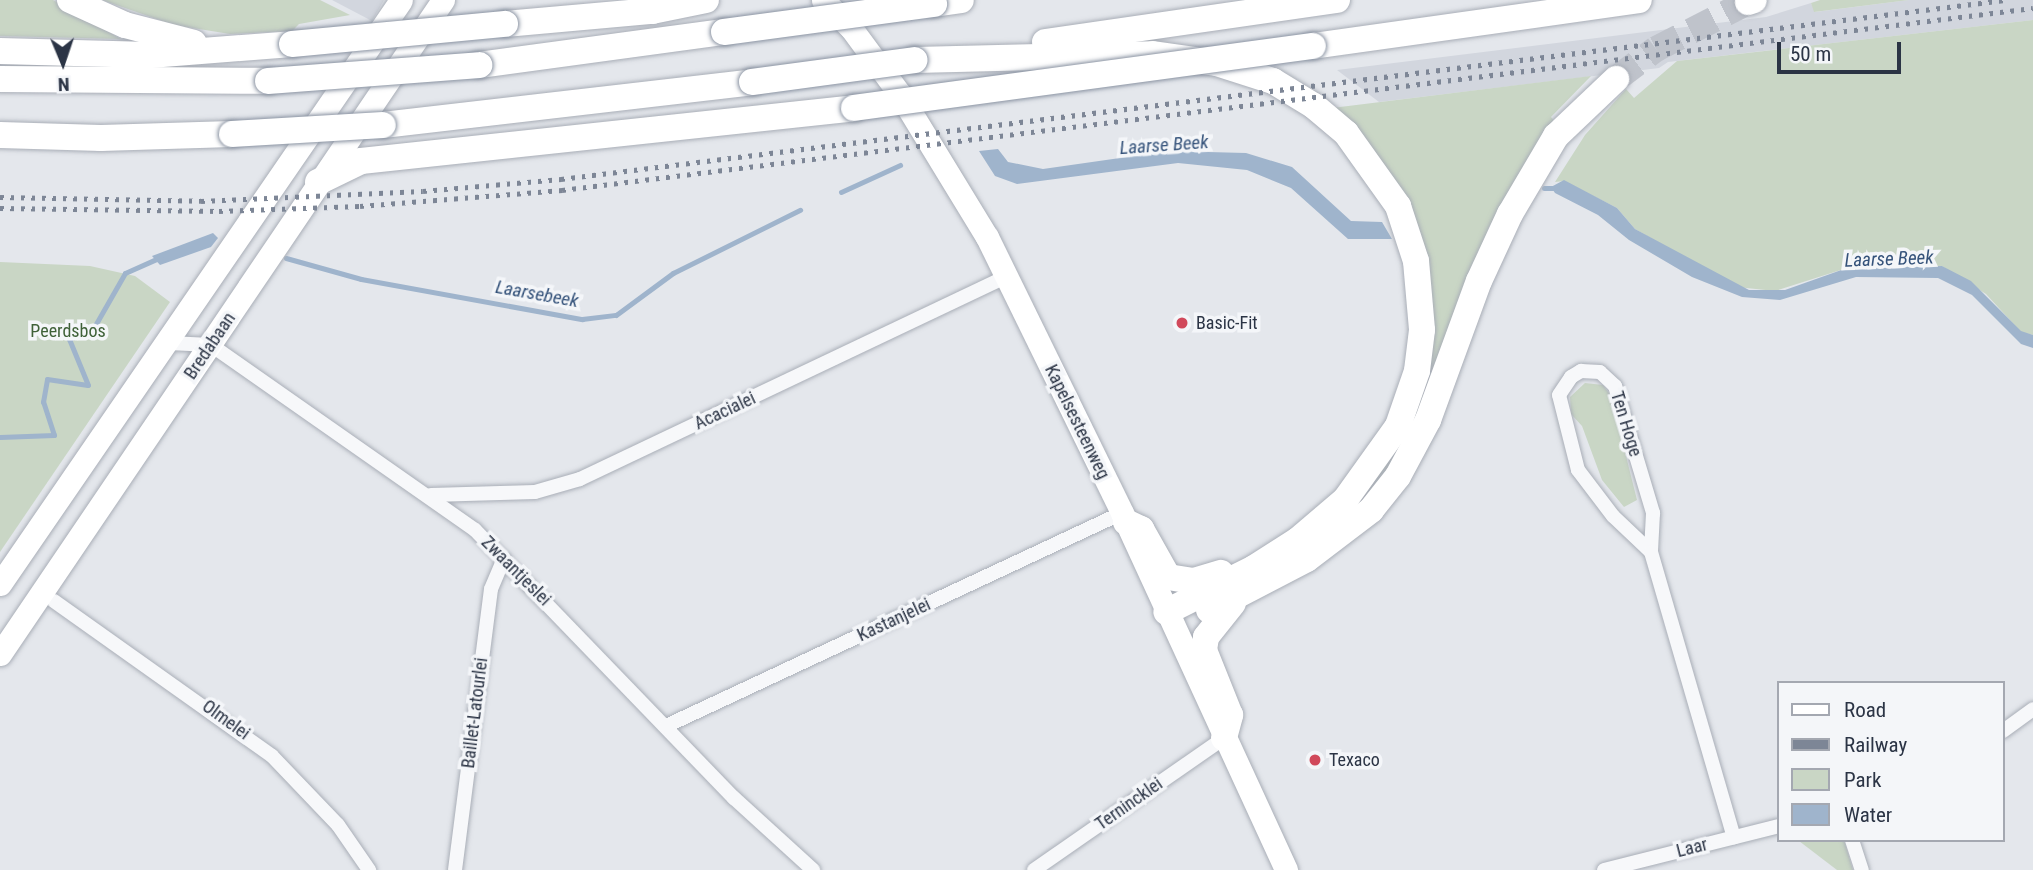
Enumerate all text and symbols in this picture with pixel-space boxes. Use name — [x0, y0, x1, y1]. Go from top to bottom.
north arrow — [28, 28, 98, 98]
scale bar — [1781, 28, 1905, 72]
text: 50 m — [1790, 42, 1831, 66]
text: N — [58, 73, 70, 96]
water label: Laarse Beek — [1119, 131, 1209, 159]
water label: Laarse Beek — [1844, 246, 1934, 272]
water label: Laarsebeek — [494, 276, 580, 312]
street label: Bredabaan — [180, 308, 240, 384]
place label: Basic-Fit — [1196, 312, 1258, 334]
marker: Basic-Fit — [1174, 315, 1190, 331]
park label: Peerdsbos — [30, 320, 106, 342]
street label: Kapelsesteenweg — [1040, 361, 1114, 483]
street label: Acacialei — [691, 387, 759, 435]
street label: Ten Hoge — [1606, 389, 1646, 459]
street label: Zwaantjeslei — [477, 532, 555, 610]
street label: Kastanjelei — [854, 594, 934, 646]
street label: Baillet-Latourlei — [457, 656, 493, 770]
legend — [1778, 681, 2005, 842]
street label: Olmelei — [198, 695, 254, 745]
text: Road — [1844, 698, 1886, 722]
text: Railway — [1844, 733, 1907, 757]
place label: Texaco — [1329, 749, 1380, 771]
marker: Texaco — [1307, 752, 1323, 768]
text: Park — [1844, 768, 1881, 792]
street label: Ternincklei — [1091, 773, 1167, 835]
text: Water — [1844, 803, 1892, 827]
street label: Laar — [1674, 834, 1710, 862]

